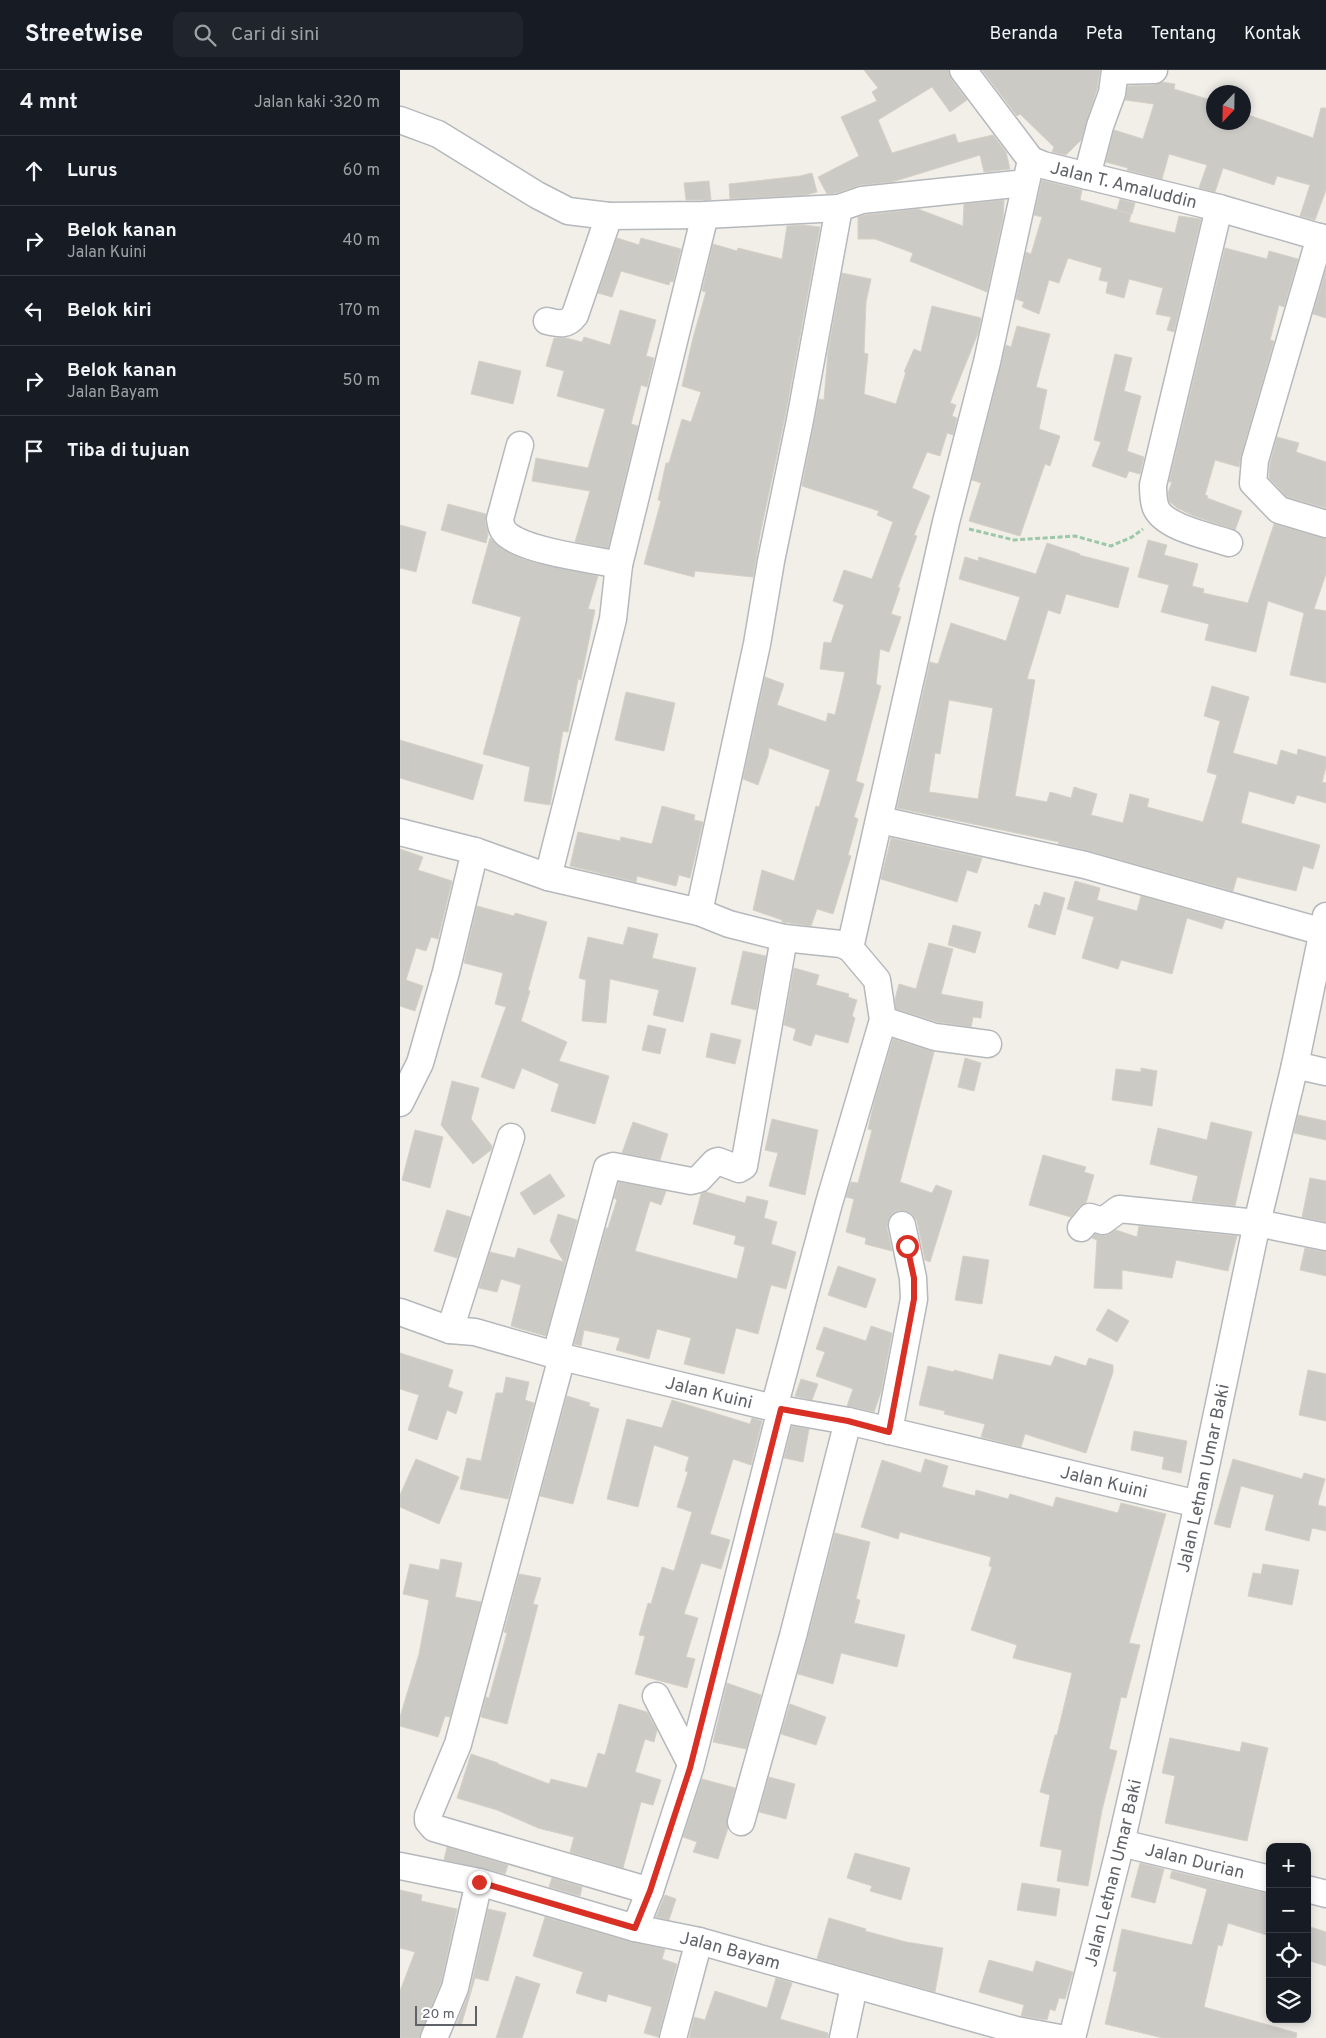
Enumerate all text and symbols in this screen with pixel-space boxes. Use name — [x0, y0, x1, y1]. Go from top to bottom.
search box — [173, 12, 523, 57]
text: Streetwise — [25, 20, 143, 50]
icon: search — [191, 21, 219, 49]
text: Cari di sini — [231, 23, 319, 47]
text: Beranda — [989, 23, 1058, 46]
text: Peta — [1086, 23, 1123, 46]
text: Tentang — [1151, 23, 1216, 46]
text: Kontak — [1244, 23, 1301, 46]
north arrow — [1206, 85, 1251, 130]
text: 4 mnt — [20, 89, 78, 116]
text: Jalan kaki · 320 m — [254, 93, 380, 113]
icon: ahead — [20, 157, 48, 185]
street label: Jalan T. Amaluddin — [1048, 157, 1199, 215]
text: Lurus — [67, 159, 118, 183]
text: 60 m — [343, 161, 380, 181]
text: Belok kanan — [67, 219, 177, 243]
icon: right — [20, 227, 48, 255]
text: 40 m — [342, 231, 380, 251]
text: Jalan Kuini — [67, 243, 146, 263]
icon: left — [20, 297, 48, 325]
text: Belok kiri — [67, 299, 152, 323]
text: 170 m — [339, 301, 380, 321]
text: Belok kanan — [67, 359, 177, 383]
icon: right — [20, 367, 48, 395]
text: 50 m — [343, 371, 380, 391]
text: Jalan Bayam — [67, 383, 159, 403]
icon: arrive — [20, 437, 48, 465]
text: Tiba di tujuan — [67, 439, 190, 463]
route start — [896, 1235, 919, 1258]
street label: Jalan Kuini — [663, 1372, 755, 1415]
street label: Jalan Letnan Umar Baki — [1173, 1382, 1236, 1575]
street label: Jalan Kuini — [1058, 1462, 1150, 1505]
street label: Jalan Letnan Umar Baki — [1080, 1777, 1148, 1970]
street label: Jalan Durian — [1142, 1839, 1247, 1885]
map controls — [1266, 1843, 1311, 2023]
button: + — [1266, 1843, 1311, 1888]
route end — [468, 1871, 491, 1894]
button: − — [1266, 1888, 1311, 1933]
street label: Jalan Bayam — [677, 1927, 783, 1976]
button: locate — [1266, 1933, 1311, 1978]
button: layers — [1266, 1978, 1311, 2023]
scale bar — [415, 2003, 478, 2026]
text: 20 m — [422, 2006, 455, 2023]

